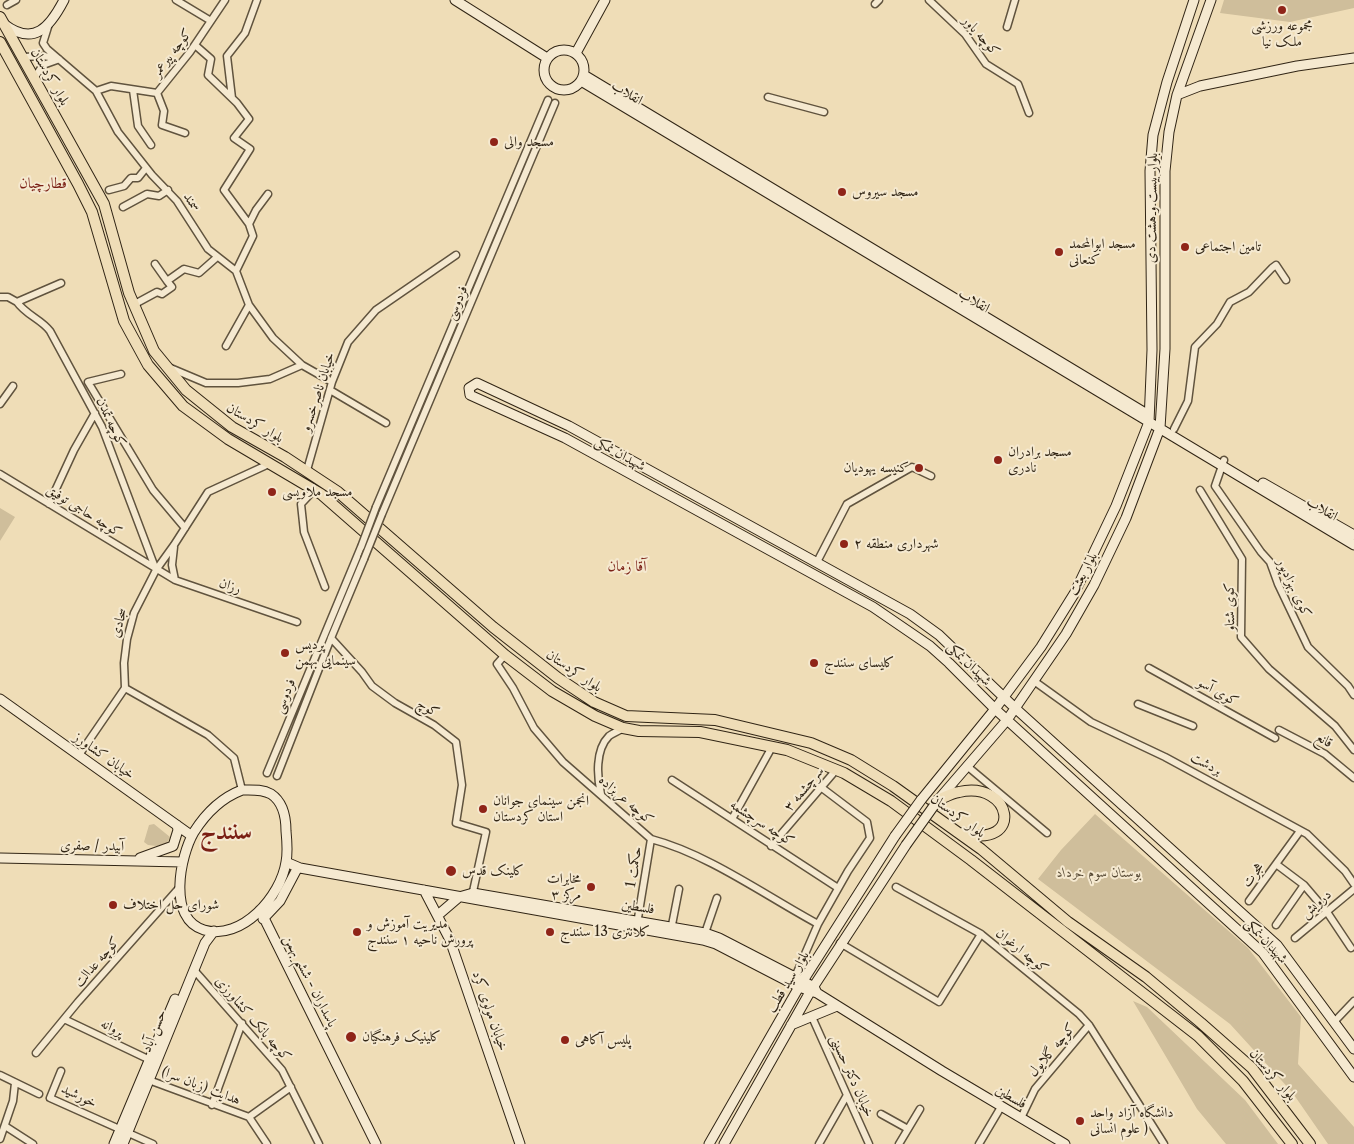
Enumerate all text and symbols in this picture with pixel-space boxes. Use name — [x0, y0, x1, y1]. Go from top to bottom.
marker: مجموعه ورزشی ملک نیا — [1276, 4, 1288, 16]
street label: کوچه یاور — [958, 12, 1004, 60]
place label: مجموعه ورزشی ملک نیا — [1251, 18, 1313, 50]
street label: کوچه پیرعمر — [148, 25, 196, 81]
street label: بلوار کردستان — [27, 45, 73, 109]
street label: انقلاب — [608, 77, 646, 109]
place label: مسجد والی — [504, 134, 554, 150]
marker: مسجد والی — [488, 136, 500, 148]
street label: بلوار بیست و هشت دی — [1143, 153, 1161, 263]
district label: قطارچیان — [19, 175, 67, 193]
place label: مسجد سیروس — [852, 184, 918, 200]
marker: مسجد سیروس — [836, 186, 848, 198]
street label: سمند — [180, 189, 204, 215]
place label: مسجد ابوالمحمد کنعانی — [1069, 236, 1136, 268]
place label: تامین اجتماعی — [1195, 239, 1261, 255]
marker: تامین اجتماعی — [1179, 241, 1191, 253]
marker: مسجد ابوالمحمد کنعانی — [1053, 246, 1065, 258]
street label: فردوسی — [442, 283, 472, 323]
street label: انقلاب — [955, 285, 993, 317]
street label: خیابان ناصرخسرو — [297, 350, 339, 434]
street label: کوچه تمدن — [92, 395, 130, 449]
street label: بلوار کردستان — [223, 399, 287, 447]
street label: شهیدان نمکی — [592, 433, 648, 475]
place label: مسجد برادران نادری — [1008, 444, 1072, 477]
marker: مسجد برادران نادری — [992, 454, 1004, 466]
place label: کنیسه یهودیان — [844, 460, 909, 476]
marker: کنیسه یهودیان — [913, 462, 925, 474]
street label: کوچه حاجی توفیق — [43, 481, 125, 541]
place label: مسجد ملاویسی — [282, 484, 352, 500]
marker: مسجد ملاویسی — [266, 486, 278, 498]
street label: انقلاب — [1303, 493, 1341, 525]
place label: شهرداری منطقه ۲ — [854, 536, 939, 552]
marker: شهرداری منطقه ۲ — [838, 538, 850, 550]
street label: بلوار بعثت — [1065, 549, 1101, 599]
street label: کوی بهزادپور — [1273, 556, 1315, 620]
district label: آقا زمان — [608, 558, 646, 576]
street label: رزان — [217, 574, 243, 598]
street label: کوی شتاو — [1221, 583, 1239, 631]
street label: سجادی — [107, 606, 131, 640]
place label: پردیس سینمایی بهمن — [295, 637, 356, 670]
street label: شهیدان نمکی — [943, 639, 995, 689]
street label: بلوار کردستان — [543, 646, 605, 696]
marker: پردیس سینمایی بهمن — [279, 647, 291, 659]
place label: کلیسای سنندج — [824, 655, 895, 671]
marker: کلیسای سنندج — [808, 657, 820, 669]
street label: کوی آسو — [1195, 674, 1241, 710]
street label: فردوسی — [270, 676, 300, 716]
street label: کوچ — [414, 695, 442, 721]
street label: خیابان کشاورز — [70, 729, 138, 783]
street label: قانع — [1312, 729, 1336, 751]
street label: بردشت — [1187, 749, 1225, 779]
street label: سرچشمه ۳ — [780, 763, 828, 815]
street label: کوچه عربزاده — [595, 772, 657, 828]
street label: بلوار کردستان — [927, 790, 989, 842]
place label: انجمن سینمای جوانان استان کردستان — [493, 793, 589, 826]
street label: کوچه سرچشمه — [727, 796, 797, 850]
marker: انجمن سینمای جوانان استان کردستان — [477, 803, 489, 815]
district label: سنندج — [200, 818, 252, 846]
street label: آبیدر / صفری — [60, 837, 124, 855]
street label: حکمت 1 — [622, 845, 646, 889]
street label: هجرت — [1238, 859, 1268, 891]
place label: کلینک قدس — [462, 863, 524, 879]
marker: کلینک قدس — [444, 864, 458, 878]
park label: بوستان سوم خرداد — [1057, 865, 1141, 881]
place label: مخابرات مرکز ۳ — [547, 871, 581, 904]
marker: مخابرات مرکز ۳ — [585, 881, 597, 893]
street label: درویش — [1297, 886, 1335, 922]
street label: فلسطین — [620, 896, 656, 918]
place label: شورای حل اختلاف — [123, 897, 219, 913]
marker: شورای حل اختلاف — [107, 899, 119, 911]
street label: شهیدان نمکی — [1241, 915, 1291, 967]
place label: مدیریت آموزش و پرورش ناحیه ۱ سنندج — [367, 916, 472, 949]
place label: کلانتری 13 سنندج — [560, 924, 650, 940]
street label: کوچه ارغوان — [992, 925, 1052, 977]
marker: مدیریت آموزش و پرورش ناحیه ۱ سنندج — [351, 926, 363, 938]
marker: کلانتری 13 سنندج — [544, 926, 556, 938]
street label: پاسداران - ششم بهمن — [280, 932, 340, 1030]
street label: کوچه عدالت — [70, 933, 124, 991]
street label: بلوار سید قطب — [763, 948, 813, 1016]
street label: خیابان مولوی کرد — [468, 969, 512, 1053]
street label: کوچه بانک کشاورزی — [211, 973, 295, 1065]
street label: حسن آباد — [138, 1007, 170, 1055]
street label: پروانه — [98, 1015, 126, 1041]
street label: کوچه گلایول — [1025, 1020, 1079, 1080]
place label: کلینیک فرهنگیان — [362, 1029, 441, 1045]
marker: کلینیک فرهنگیان — [344, 1030, 358, 1044]
place label: پلیس آکاهی — [575, 1032, 631, 1048]
street label: خیابان دکتر حسینی — [826, 1032, 878, 1120]
marker: پلیس آکاهی — [559, 1034, 571, 1046]
street label: بلوار کردستان — [1246, 1045, 1300, 1105]
street label: هدایت (زبان سرا) — [159, 1063, 243, 1109]
street label: خورشید — [58, 1080, 100, 1112]
street label: فلسطین — [992, 1081, 1030, 1113]
place label: دانشگاه آزاد واحد علوم انسانی ) — [1090, 1105, 1174, 1138]
marker: دانشگاه آزاد واحد علوم انسانی ) — [1074, 1115, 1086, 1127]

